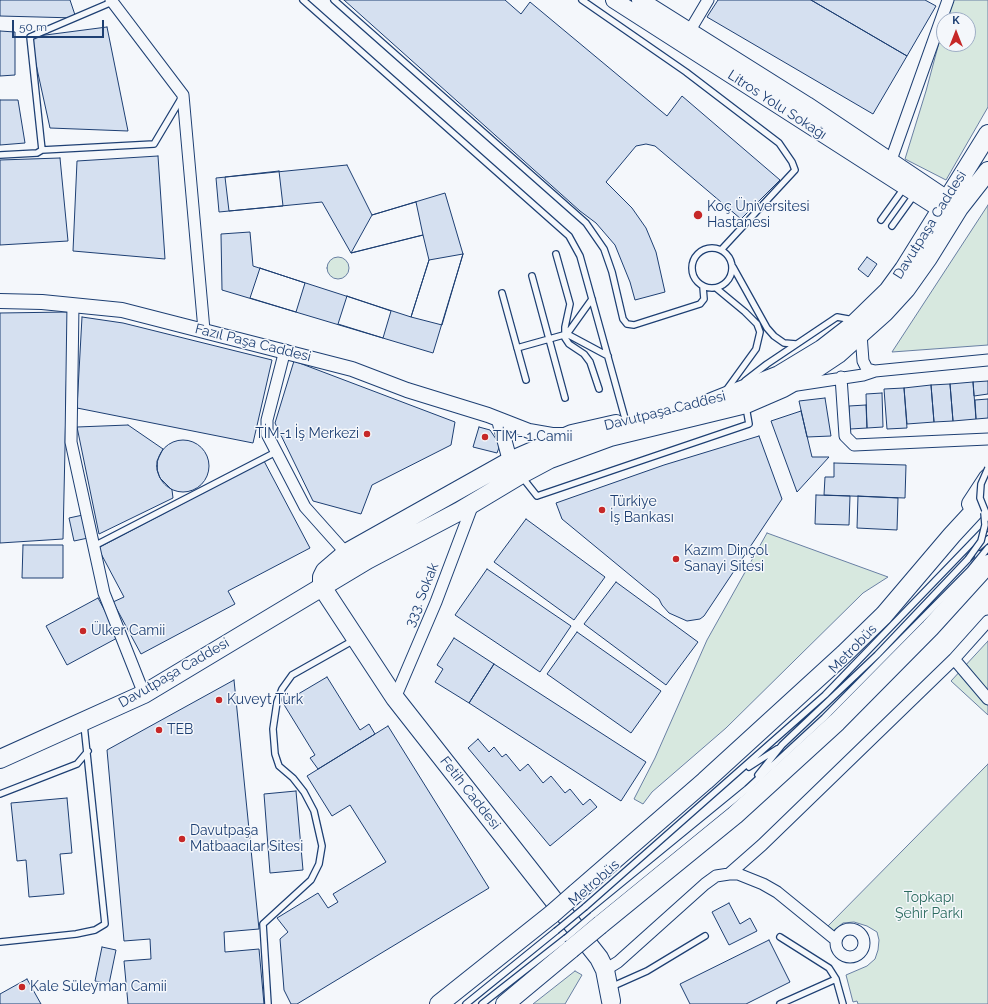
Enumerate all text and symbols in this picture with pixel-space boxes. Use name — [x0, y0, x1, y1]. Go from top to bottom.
scale bar — [14, 12, 106, 38]
north arrow — [936, 12, 976, 52]
text: K — [952, 14, 960, 27]
text: 50 m — [19, 20, 47, 34]
street label: Litros Yolu Sokağı — [724, 67, 830, 143]
street label: Davutpaşa Caddesi — [890, 168, 970, 282]
place label: Koç Üniversitesi Hastanesi — [707, 199, 810, 232]
marker: Koç Üniversitesi Hastanesi — [692, 209, 704, 221]
street label: Fazıl Paşa Caddesi — [193, 320, 313, 366]
street label: Davutpaşa Caddesi — [602, 388, 728, 434]
place label: TİM-1 İş Merkezi — [255, 426, 359, 442]
marker: TİM-1 İş Merkezi — [362, 429, 372, 439]
place label: TİM- 1 Camii — [493, 429, 573, 445]
marker: TİM- 1 Camii — [480, 432, 490, 442]
place label: Türkiye İş Bankası — [610, 494, 674, 526]
marker: Türkiye İş Bankası — [597, 505, 607, 515]
place label: Kazım Dinçol Sanayi Sitesi — [684, 543, 768, 576]
marker: Kazım Dinçol Sanayi Sitesi — [671, 554, 681, 564]
street label: 333. Sokak — [401, 560, 443, 630]
street label: Metrobüs — [826, 621, 880, 677]
place label: Ülker Camii — [91, 623, 165, 639]
marker: Ülker Camii — [78, 626, 88, 636]
street label: Davutpaşa Caddesi — [116, 635, 232, 711]
place label: Kuveyt Türk — [227, 692, 303, 708]
marker: Kuveyt Türk — [214, 695, 224, 705]
place label: TEB — [167, 722, 193, 738]
marker: TEB — [154, 725, 164, 735]
street label: Fetih Caddesi — [436, 753, 504, 833]
place label: Davutpaşa Matbaacılar Sitesi — [190, 823, 303, 856]
marker: Davutpaşa Matbaacılar Sitesi — [177, 834, 187, 844]
street label: Metrobüs — [565, 856, 623, 910]
park label: Topkapı Şehir Parkı — [895, 890, 963, 922]
place label: Kale Süleyman Camii — [30, 979, 167, 995]
marker: Kale Süleyman Camii — [17, 982, 27, 992]

